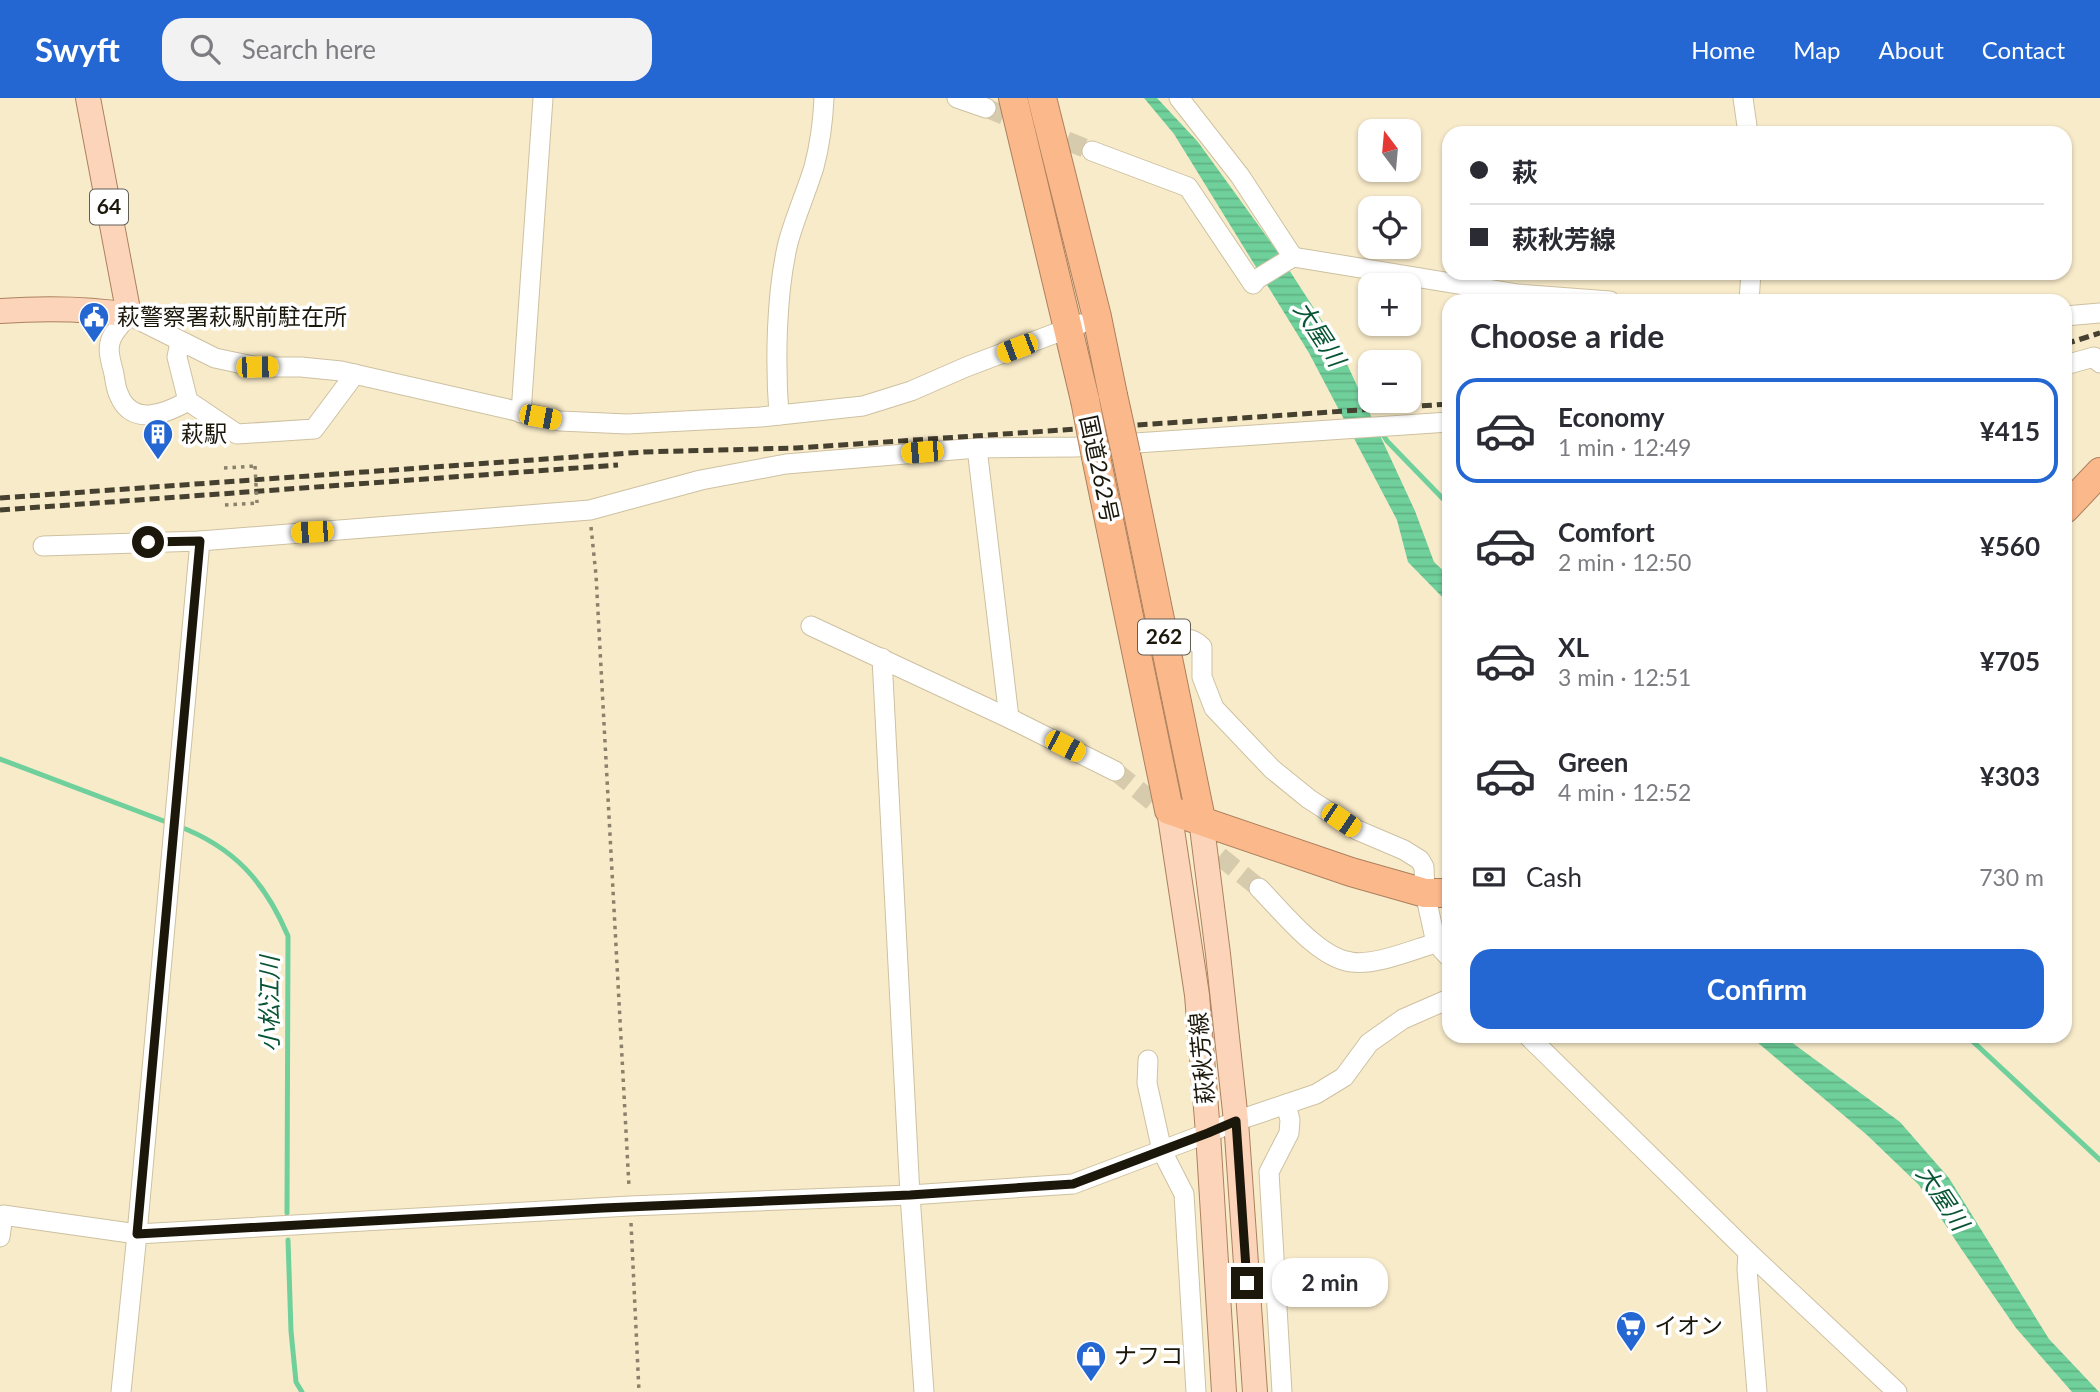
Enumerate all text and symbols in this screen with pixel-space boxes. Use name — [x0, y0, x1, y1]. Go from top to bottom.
search box — [162, 18, 652, 81]
text: Swyft — [35, 29, 120, 69]
icon: search — [186, 30, 224, 68]
text: Search here — [242, 33, 376, 65]
text: Home — [1691, 35, 1755, 64]
text: Map — [1793, 35, 1841, 64]
text: About — [1879, 35, 1944, 64]
text: Contact — [1982, 35, 2065, 64]
north arrow — [1358, 119, 1421, 182]
map controls — [1358, 119, 1421, 413]
text: 萩 — [1512, 156, 1538, 188]
road number: 64 — [90, 190, 128, 224]
button: locate — [1358, 196, 1421, 259]
text: 萩秋芳線 — [1512, 223, 1616, 255]
button: + — [1358, 273, 1421, 336]
water label: 大屋川 — [1288, 295, 1354, 374]
public building icon: 萩警察署萩駅前駐在所 — [77, 300, 111, 344]
place label: 萩警察署萩駅前駐在所 — [117, 302, 347, 330]
text: Choose a ride — [1470, 316, 1664, 355]
car — [994, 331, 1041, 365]
button: − — [1358, 350, 1421, 413]
car — [236, 356, 279, 378]
icon: car — [1474, 399, 1537, 462]
text: Economy — [1558, 401, 1664, 433]
car — [518, 403, 563, 431]
street label: 国道262号 — [1075, 413, 1125, 525]
text: ¥415 — [1980, 415, 2040, 447]
building icon: 萩駅 — [141, 417, 175, 461]
place label: 萩駅 — [181, 419, 227, 447]
text: 1 min · 12:49 — [1558, 433, 1691, 461]
car — [901, 440, 944, 464]
icon: car — [1474, 514, 1537, 577]
text: Comfort — [1558, 516, 1655, 548]
car — [291, 520, 334, 544]
route start — [132, 526, 164, 558]
text: ¥560 — [1980, 530, 2040, 562]
text: 2 min · 12:50 — [1558, 548, 1691, 576]
road number: 262 — [1138, 620, 1190, 654]
icon: car — [1474, 629, 1537, 692]
text: XL — [1558, 631, 1589, 663]
text: ¥705 — [1980, 645, 2040, 677]
text: 3 min · 12:51 — [1558, 663, 1691, 691]
car — [1042, 727, 1089, 765]
icon: car — [1474, 744, 1537, 807]
text: Green — [1558, 746, 1628, 778]
text: ¥303 — [1980, 760, 2040, 792]
text: 4 min · 12:52 — [1558, 778, 1691, 806]
car — [1318, 800, 1365, 840]
icon: cash — [1470, 858, 1508, 896]
text: Cash — [1526, 861, 1582, 893]
text: 730 m — [1979, 863, 2044, 891]
button: Confirm — [1470, 949, 2044, 1029]
water label: 小松江川 — [254, 953, 283, 1052]
street label: 萩秋芳線 — [1183, 1011, 1219, 1105]
water label: 大屋川 — [1911, 1159, 1977, 1238]
callout: 2 min — [1272, 1258, 1387, 1308]
route end — [1231, 1267, 1263, 1299]
text: 2 min — [1301, 1268, 1359, 1296]
supermarket icon: イオン — [1614, 1309, 1648, 1353]
place label: イオン — [1654, 1311, 1723, 1339]
shop icon: ナフコ — [1074, 1339, 1108, 1383]
place label: ナフコ — [1114, 1341, 1183, 1369]

